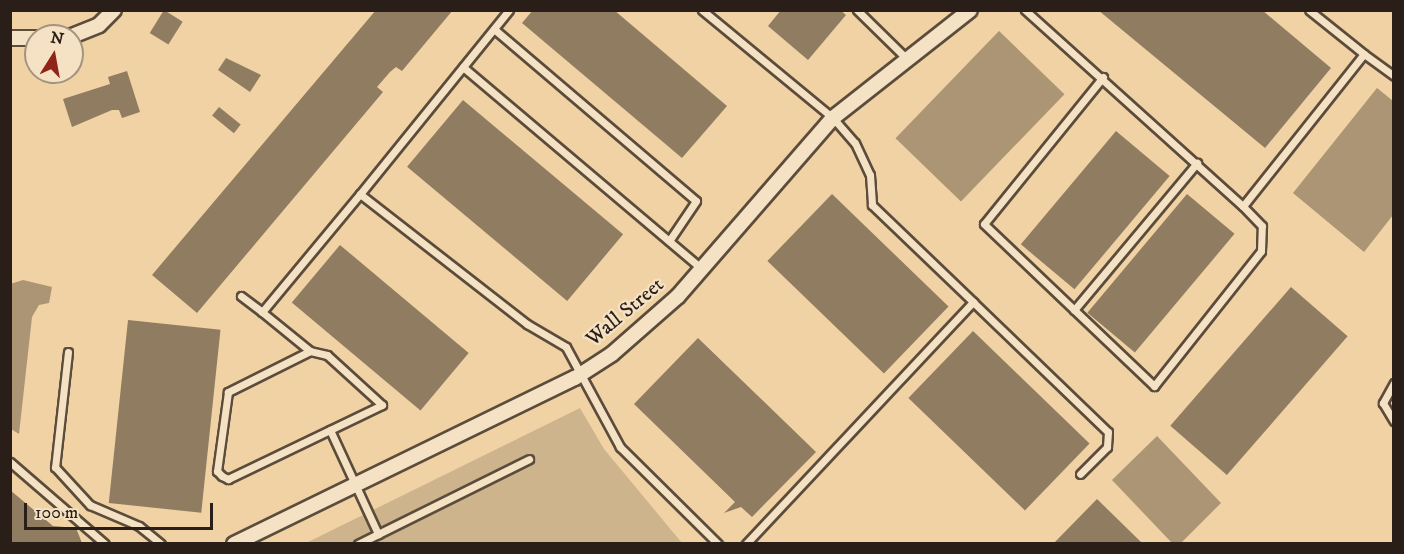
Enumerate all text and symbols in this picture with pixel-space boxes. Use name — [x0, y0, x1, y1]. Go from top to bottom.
north arrow — [24, 24, 84, 84]
text: N — [49, 27, 65, 49]
street label: Wall Street — [581, 272, 669, 352]
scale bar — [27, 491, 216, 529]
text: 100 m — [35, 502, 78, 524]

